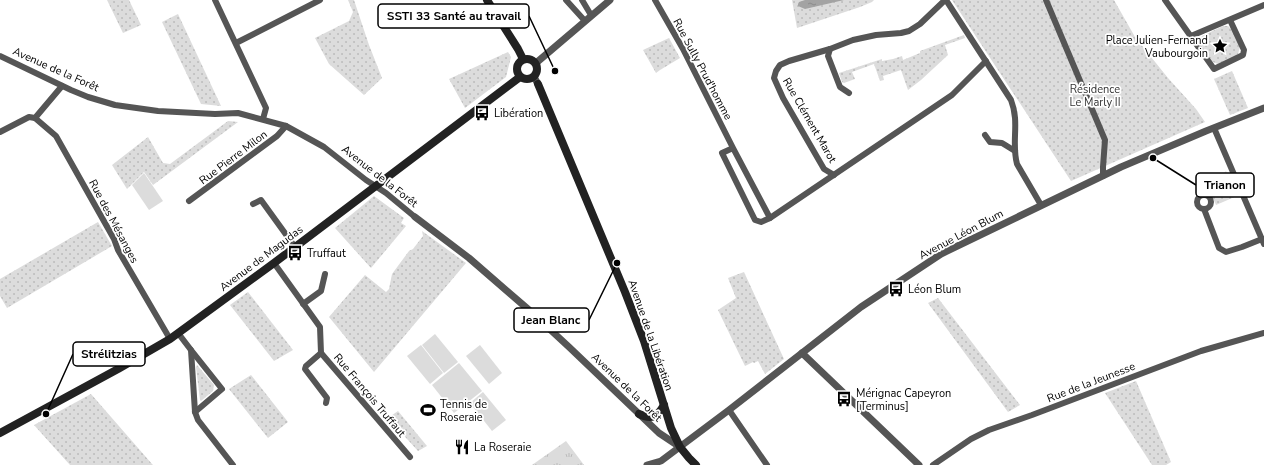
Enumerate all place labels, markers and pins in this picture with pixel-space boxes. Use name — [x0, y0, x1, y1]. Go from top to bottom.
callout: SSTI 33 Santé au travail — [378, 4, 529, 28]
place label: Place Julien-Fernand Vaubourgoin — [1106, 33, 1208, 61]
place icon: Place Julien-Fernand Vaubourgoin — [1211, 37, 1229, 55]
bus stop icon: Libération — [473, 104, 491, 122]
place label: Libération — [494, 106, 543, 121]
callout: Trianon — [1196, 173, 1254, 197]
bus stop icon: Truffaut — [286, 244, 304, 262]
place label: Truffaut — [307, 246, 346, 261]
bus stop icon: Léon Blum — [887, 280, 905, 298]
place label: Léon Blum — [908, 282, 961, 297]
callout: Jean Blanc — [514, 308, 589, 332]
callout: Strélitzias — [73, 342, 145, 366]
place label: Mérignac Capeyron [Terminus] — [856, 386, 951, 414]
bus stop icon: Mérignac Capeyron [Terminus] — [835, 390, 853, 408]
place label: Tennis de Roseraie — [440, 397, 487, 425]
sports icon: Tennis de Roseraie — [419, 401, 437, 419]
restaurant icon: La Roseraie — [453, 438, 471, 456]
place label: La Roseraie — [474, 440, 531, 455]

